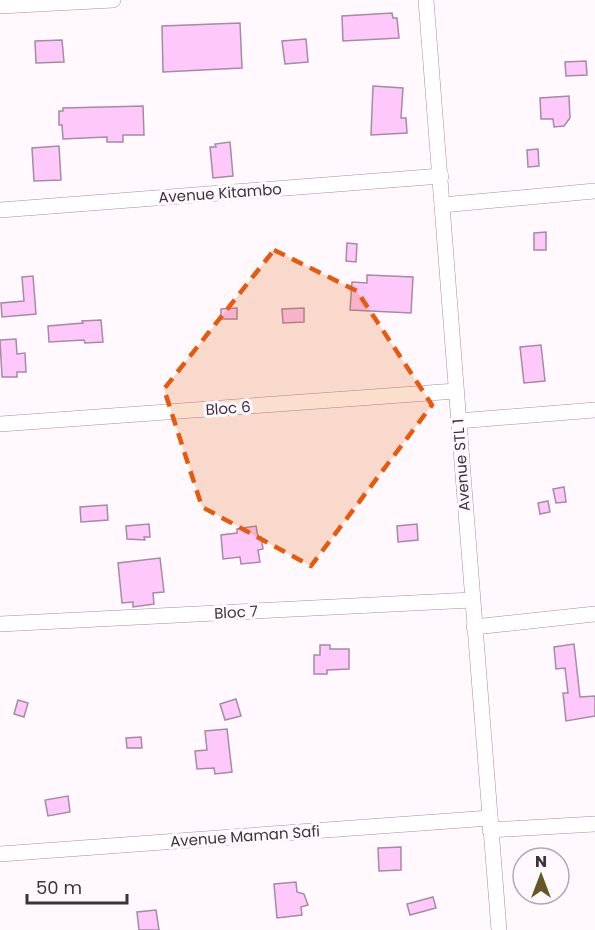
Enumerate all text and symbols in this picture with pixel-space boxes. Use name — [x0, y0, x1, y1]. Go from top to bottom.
street label: Avenue Kitambo — [158, 178, 282, 208]
street label: Bloc 6 — [205, 396, 251, 420]
street label: Avenue STL 1 — [447, 418, 475, 512]
street label: Bloc 7 — [214, 600, 258, 624]
street label: Avenue Maman Safi — [169, 820, 321, 852]
north arrow — [511, 846, 571, 906]
text: N — [535, 850, 547, 873]
scale bar — [27, 867, 128, 905]
text: 50 m — [36, 875, 82, 900]

